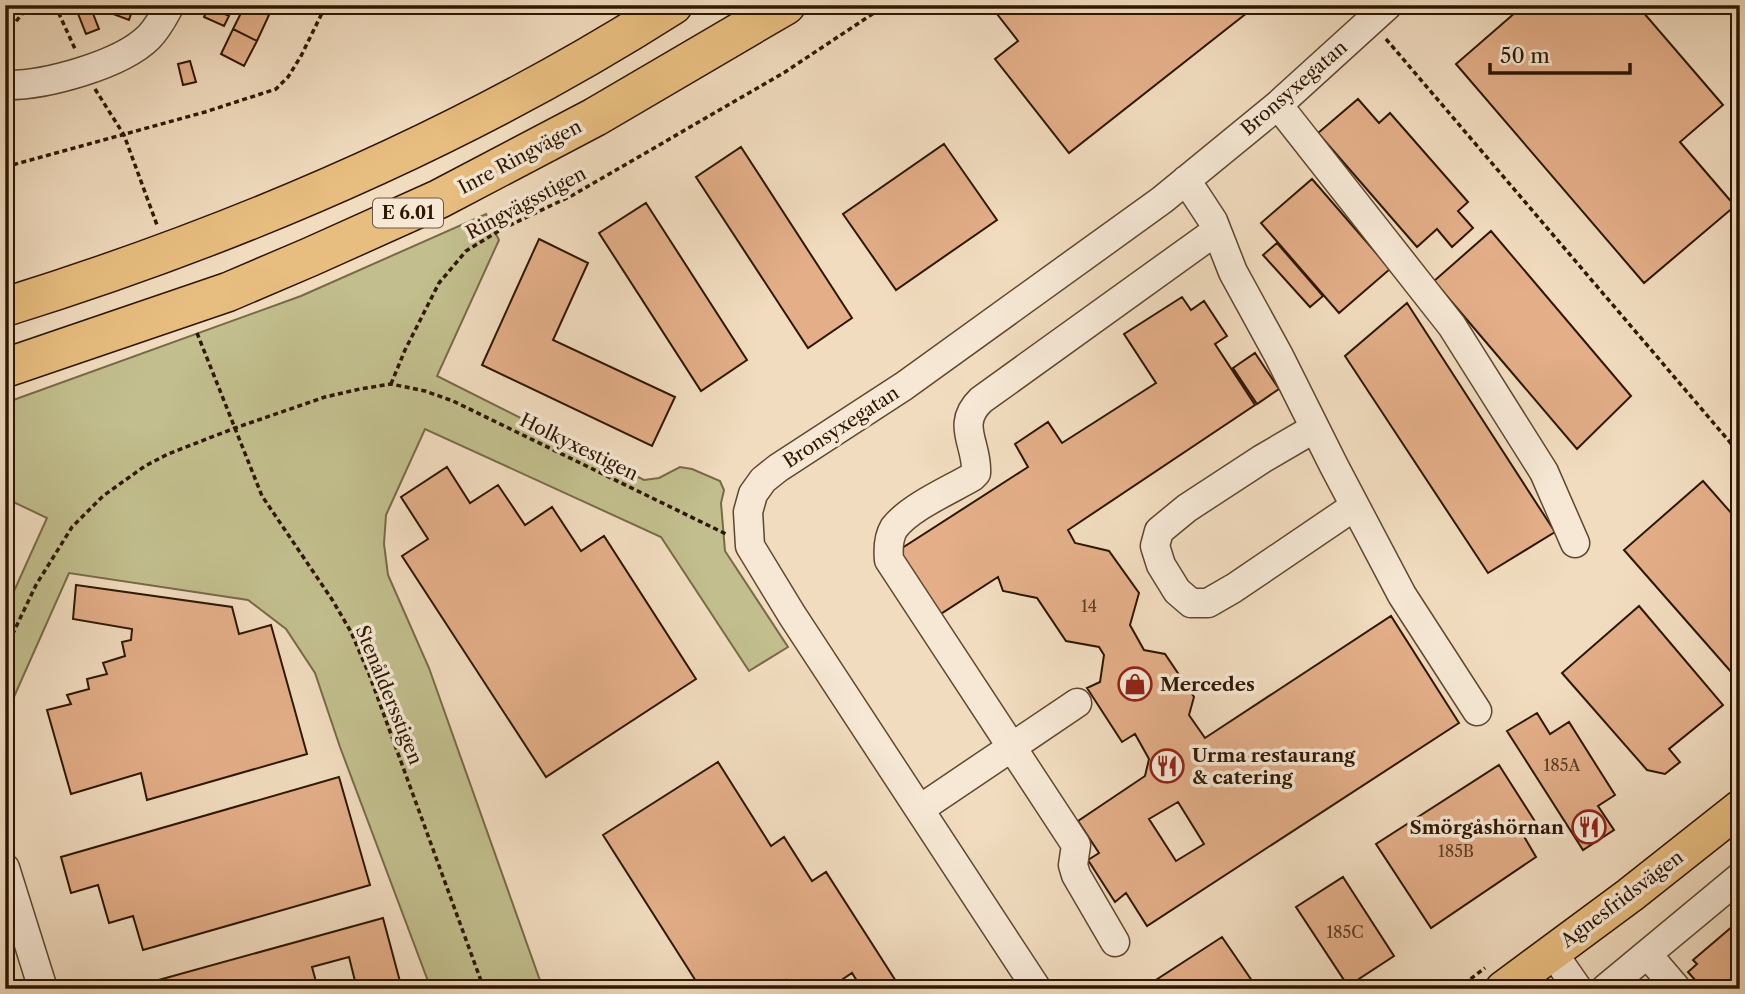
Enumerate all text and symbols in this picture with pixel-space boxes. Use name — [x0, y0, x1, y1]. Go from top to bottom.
scale bar — [1490, 32, 1630, 76]
street label: Bronsyxegatan — [1236, 36, 1352, 140]
text: 50 m — [1500, 43, 1550, 68]
street label: Inre Ringvägen — [454, 115, 586, 199]
street label: Ringvägsstigen — [462, 162, 590, 244]
road number: E 6.01 — [373, 198, 443, 228]
street label: Bronsyxegatan — [779, 381, 903, 473]
street label: Holkyxestigen — [516, 408, 642, 486]
house number: 14 — [1081, 596, 1097, 616]
street label: Stenåldersstigen — [351, 622, 427, 768]
shop icon: Mercedes — [1116, 665, 1154, 703]
place label: Mercedes — [1160, 673, 1255, 696]
place label: Urma restaurang & catering — [1192, 744, 1356, 789]
restaurant icon: Urma restaurang & catering — [1148, 747, 1186, 785]
house number: 185A — [1544, 755, 1582, 775]
restaurant icon: Smörgåshörnan — [1570, 808, 1608, 846]
place label: Smörgåshörnan — [1410, 816, 1564, 839]
house number: 185B — [1438, 841, 1474, 861]
street label: Agnesfridsvägen — [1555, 845, 1688, 953]
house number: 185C — [1326, 922, 1364, 942]

